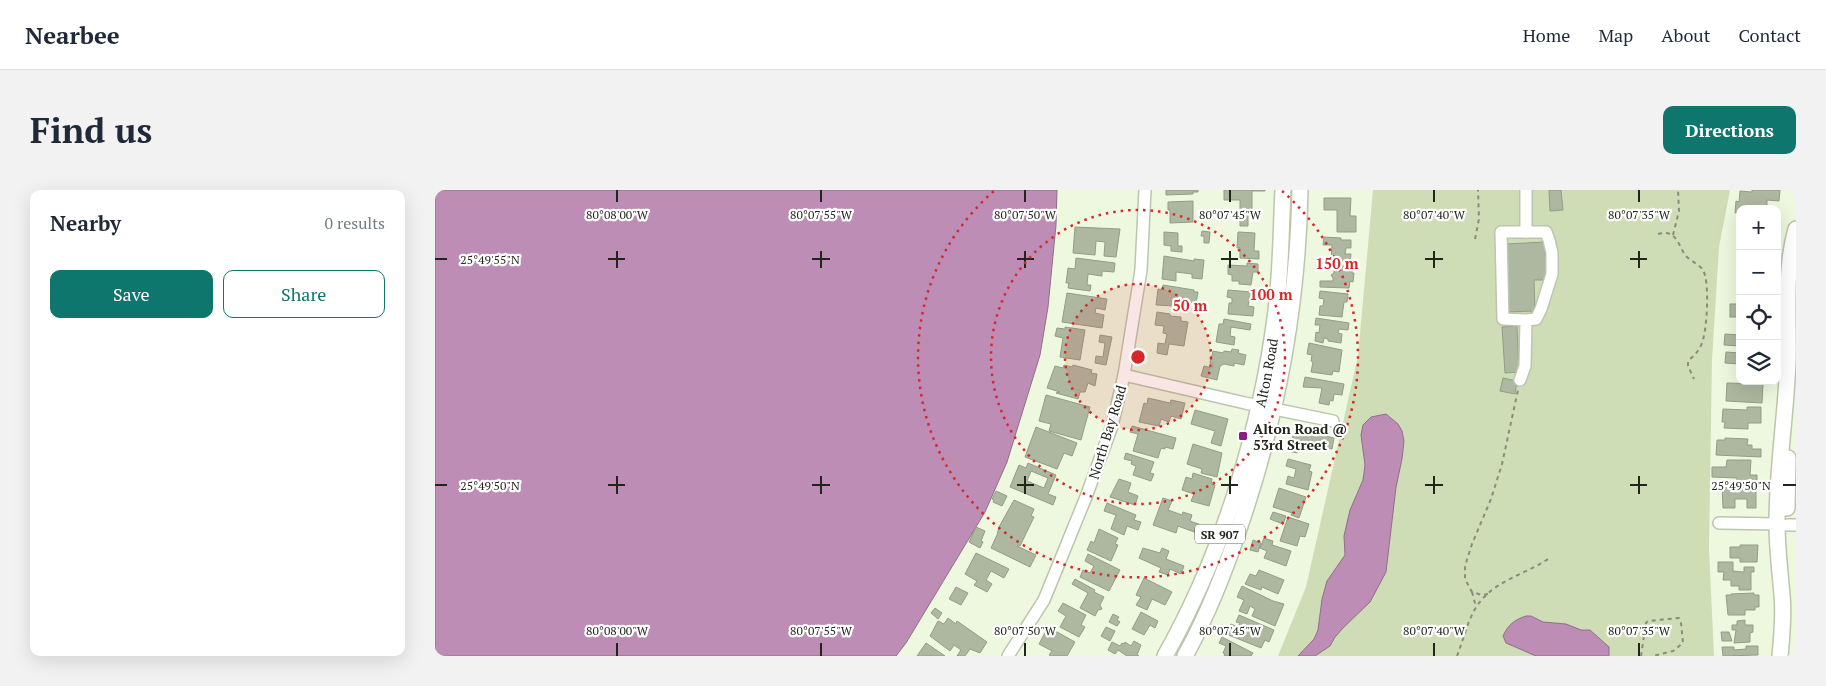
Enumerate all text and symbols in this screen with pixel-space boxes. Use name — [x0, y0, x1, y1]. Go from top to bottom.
text: Nearbee — [25, 19, 120, 51]
text: Home — [1523, 23, 1570, 47]
text: Map — [1598, 23, 1633, 47]
text: About — [1661, 23, 1710, 47]
text: Contact — [1738, 23, 1801, 47]
button: Directions — [1663, 106, 1796, 154]
text: Find us — [30, 107, 152, 153]
map controls — [1736, 205, 1781, 385]
button: + — [1736, 205, 1781, 250]
text: 80°08'00"W — [586, 207, 649, 222]
text: 80°07'55"W — [790, 207, 853, 222]
text: 80°07'50"W — [994, 207, 1057, 222]
text: 80°07'45"W — [1199, 207, 1262, 222]
text: 80°07'40"W — [1403, 207, 1466, 222]
text: 80°07'35"W — [1608, 207, 1671, 222]
text: Nearby — [50, 209, 121, 237]
text: 0 results — [325, 212, 385, 234]
button: − — [1736, 250, 1781, 295]
text: 25°49'55"N — [460, 252, 520, 267]
text: 150 m — [1315, 253, 1359, 273]
button: Save — [50, 270, 213, 318]
button: Share — [223, 270, 385, 318]
text: 100 m — [1249, 284, 1293, 304]
text: 50 m — [1173, 295, 1208, 315]
button: locate — [1736, 295, 1781, 340]
street label: Alton Road — [1250, 337, 1282, 409]
button: layers — [1736, 340, 1781, 385]
centre of rings — [1129, 348, 1147, 366]
street label: North Bay Road — [1084, 382, 1130, 481]
place label: Alton Road @ 53rd Street — [1253, 419, 1347, 454]
marker: Alton Road @ 53rd Street — [1237, 430, 1249, 442]
text: 25°49'50"N — [460, 478, 520, 493]
text: 25°49'50"N — [1711, 478, 1771, 493]
road number: SR 907 — [1195, 524, 1245, 544]
text: 80°08'00"W — [586, 623, 649, 638]
text: 80°07'55"W — [790, 623, 853, 638]
text: 80°07'50"W — [994, 623, 1057, 638]
text: 80°07'45"W — [1199, 623, 1262, 638]
text: 80°07'40"W — [1403, 623, 1466, 638]
text: 80°07'35"W — [1608, 623, 1671, 638]

